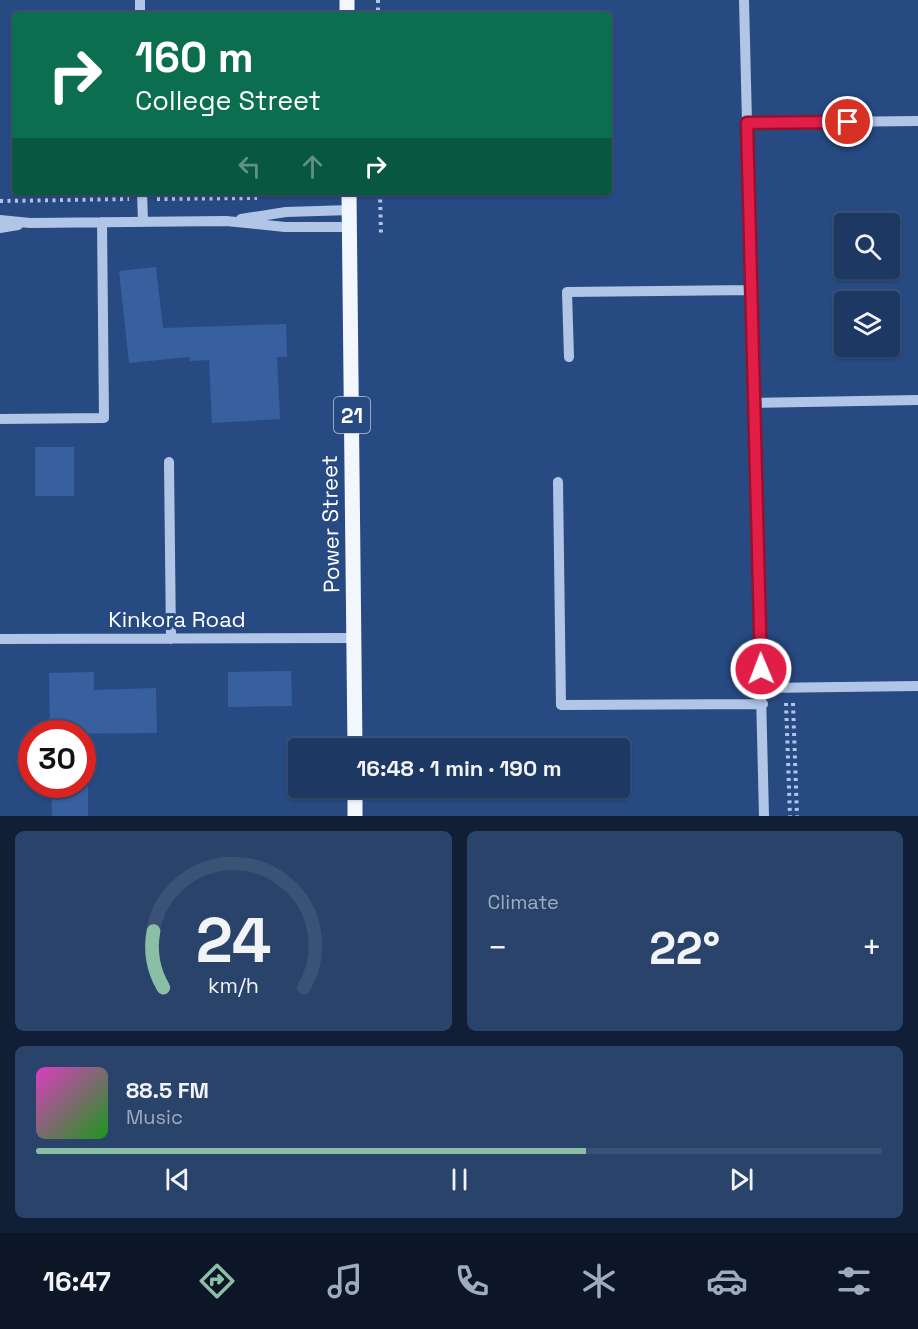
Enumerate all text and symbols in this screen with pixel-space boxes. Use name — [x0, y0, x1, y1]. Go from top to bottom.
text: 160 m — [135, 31, 254, 84]
icon: right — [36, 36, 114, 114]
text: College Street — [135, 83, 321, 118]
pin — [822, 96, 873, 147]
icon: arrive — [831, 105, 864, 138]
icon: left — [233, 150, 266, 183]
icon: ahead — [296, 150, 329, 183]
icon: right — [359, 150, 392, 183]
map controls — [834, 213, 900, 357]
button: search — [834, 213, 900, 279]
button: layers — [834, 291, 900, 357]
road number: 21 — [334, 397, 370, 433]
street label: Power Street — [315, 455, 345, 593]
street label: Kinkora Road — [108, 605, 246, 633]
position arrow — [729, 637, 793, 701]
speed limit sign: 30 — [18, 720, 96, 798]
text: 16:48 · 1 min · 190 m — [356, 754, 562, 782]
text: Climate — [488, 889, 559, 915]
text: 24 — [195, 901, 271, 980]
text: 22° — [649, 920, 720, 977]
text: − — [488, 927, 508, 969]
text: + — [862, 927, 882, 969]
text: km/h — [208, 972, 259, 999]
text: 88.5 FM — [126, 1076, 209, 1104]
text: Music — [126, 1104, 183, 1130]
icon: previous — [161, 1163, 194, 1196]
icon: pause — [443, 1163, 476, 1196]
icon: next — [725, 1163, 758, 1196]
icon: directions — [196, 1260, 238, 1302]
icon: music — [324, 1260, 366, 1302]
icon: phone — [451, 1260, 493, 1302]
icon: climate — [578, 1260, 620, 1302]
icon: car — [706, 1260, 748, 1302]
icon: filters — [833, 1260, 875, 1302]
text: 16:47 — [43, 1264, 111, 1299]

